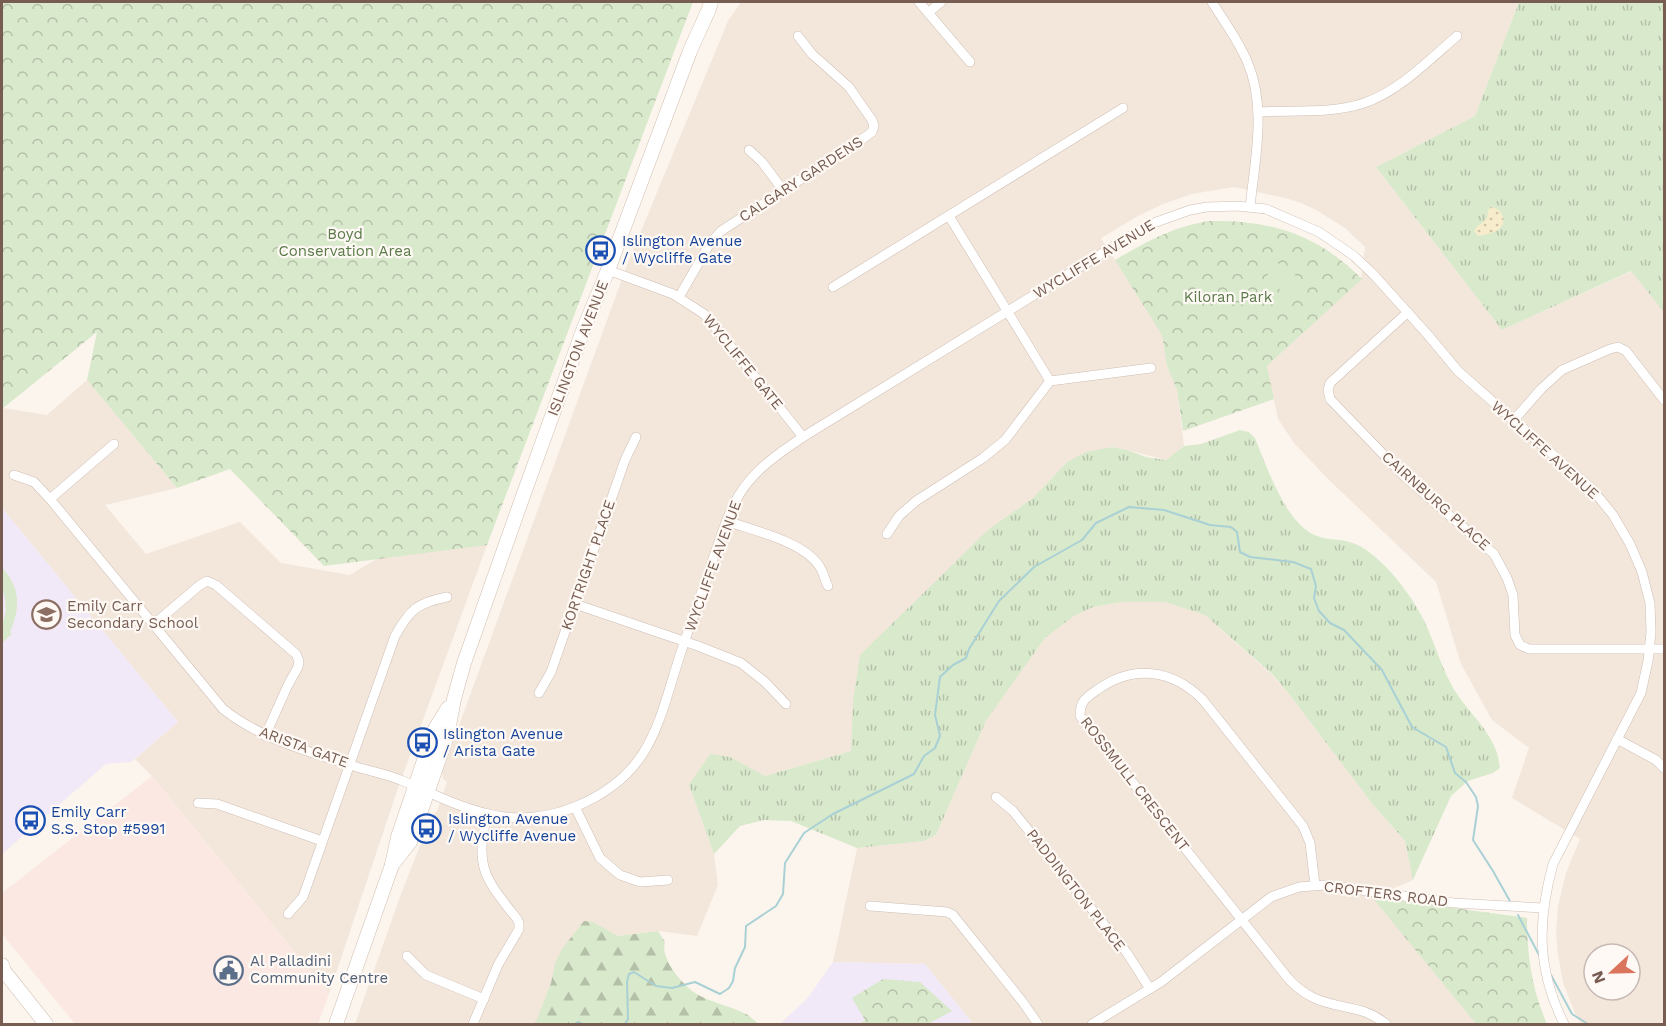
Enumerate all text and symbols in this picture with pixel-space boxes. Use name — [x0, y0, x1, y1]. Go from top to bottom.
street label: CALGARY GARDENS — [736, 132, 866, 226]
street label: WYCLIFFE AVENUE — [1030, 216, 1158, 302]
park label: Boyd Conservation Area — [278, 225, 412, 260]
place label: Islington Avenue / Wycliffe Gate — [622, 232, 742, 267]
bus stop icon: Islington Avenue / Wycliffe Gate — [585, 234, 617, 266]
street label: ISLINGTON AVENUE — [544, 277, 612, 419]
park label: Kiloran Park — [1184, 288, 1273, 306]
street label: WYCLIFFE GATE — [699, 311, 787, 413]
street label: WYCLIFFE AVENUE — [1488, 397, 1602, 503]
street label: CAIRNBURG PLACE — [1378, 448, 1494, 554]
street label: KORTRIGHT PLACE — [557, 497, 619, 633]
street label: WYCLIFFE AVENUE — [681, 498, 745, 634]
place label: Emily Carr Secondary School — [67, 597, 199, 632]
school or university icon: Emily Carr Secondary School — [30, 599, 62, 631]
street label: ROSSMULL CRESCENT — [1077, 713, 1193, 855]
street label: ARISTA GATE — [257, 723, 351, 771]
place label: Islington Avenue / Arista Gate — [443, 725, 563, 760]
bus stop icon: Islington Avenue / Arista Gate — [406, 727, 438, 759]
place label: Emily Carr S.S. Stop #5991 — [51, 803, 165, 838]
bus stop icon: Emily Carr S.S. Stop #5991 — [14, 805, 46, 837]
place label: Islington Avenue / Wycliffe Avenue — [448, 810, 576, 845]
bus stop icon: Islington Avenue / Wycliffe Avenue — [411, 812, 443, 844]
street label: PADDINGTON PLACE — [1023, 825, 1129, 955]
street label: CROFTERS ROAD — [1323, 877, 1449, 911]
north arrow — [1582, 942, 1642, 1002]
place label: Al Palladini Community Centre — [250, 952, 388, 987]
public building icon: Al Palladini Community Centre — [213, 954, 245, 986]
text: N — [1588, 968, 1610, 986]

